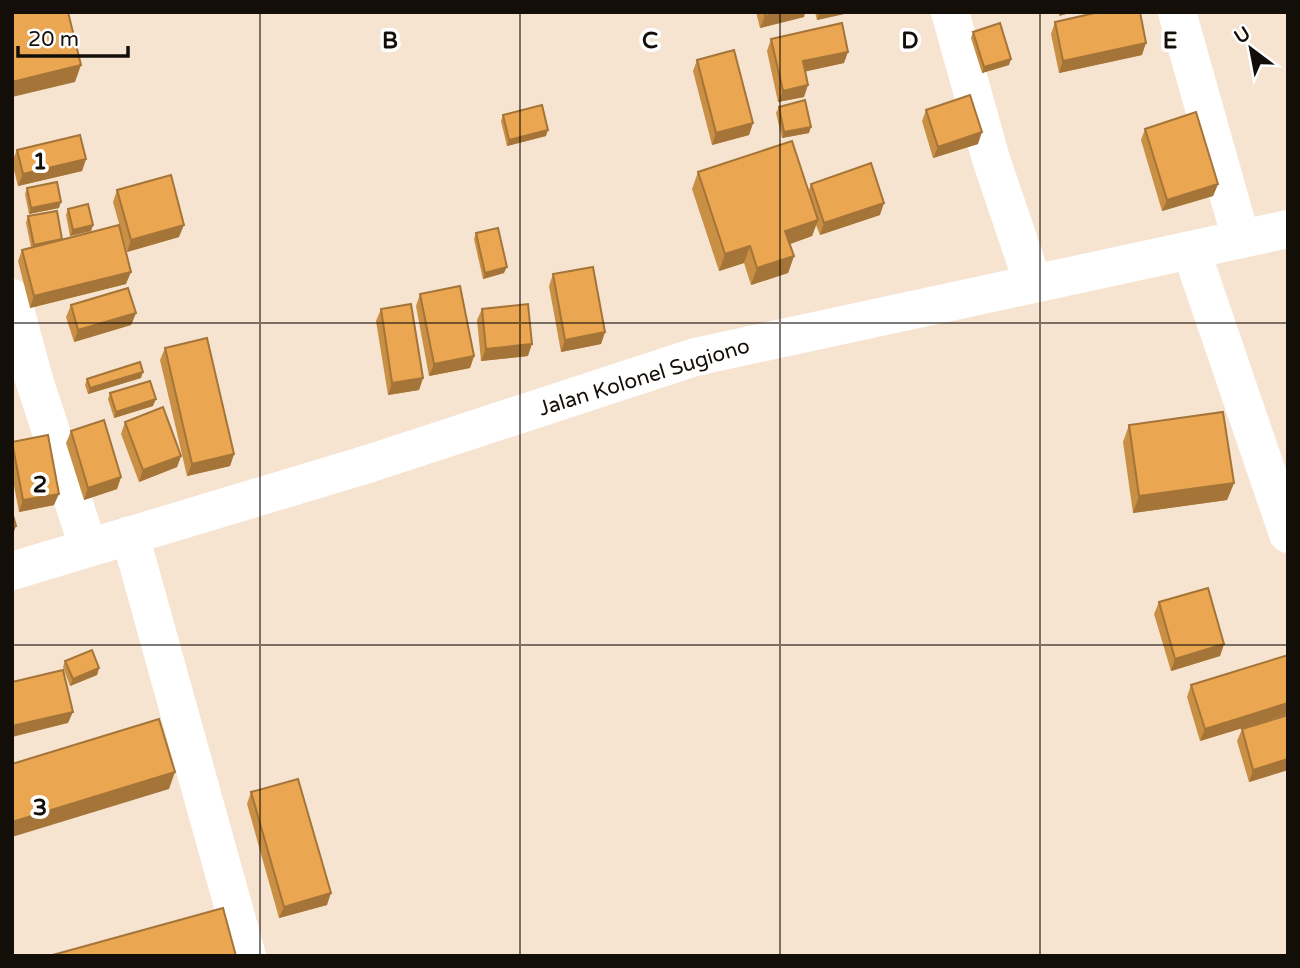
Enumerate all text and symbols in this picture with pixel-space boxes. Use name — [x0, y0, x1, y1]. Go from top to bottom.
scale bar — [18, 14, 128, 58]
north arrow — [1216, 14, 1286, 84]
text: U — [1231, 22, 1254, 49]
text: 20 m — [28, 27, 79, 52]
text: B — [382, 27, 398, 55]
text: C — [642, 27, 658, 55]
text: D — [901, 27, 919, 55]
text: E — [1163, 27, 1177, 55]
text: 1 — [33, 148, 47, 176]
street label: Jalan Kolonel Sugiono — [536, 333, 753, 422]
text: 2 — [33, 471, 47, 499]
text: 3 — [33, 794, 47, 822]

